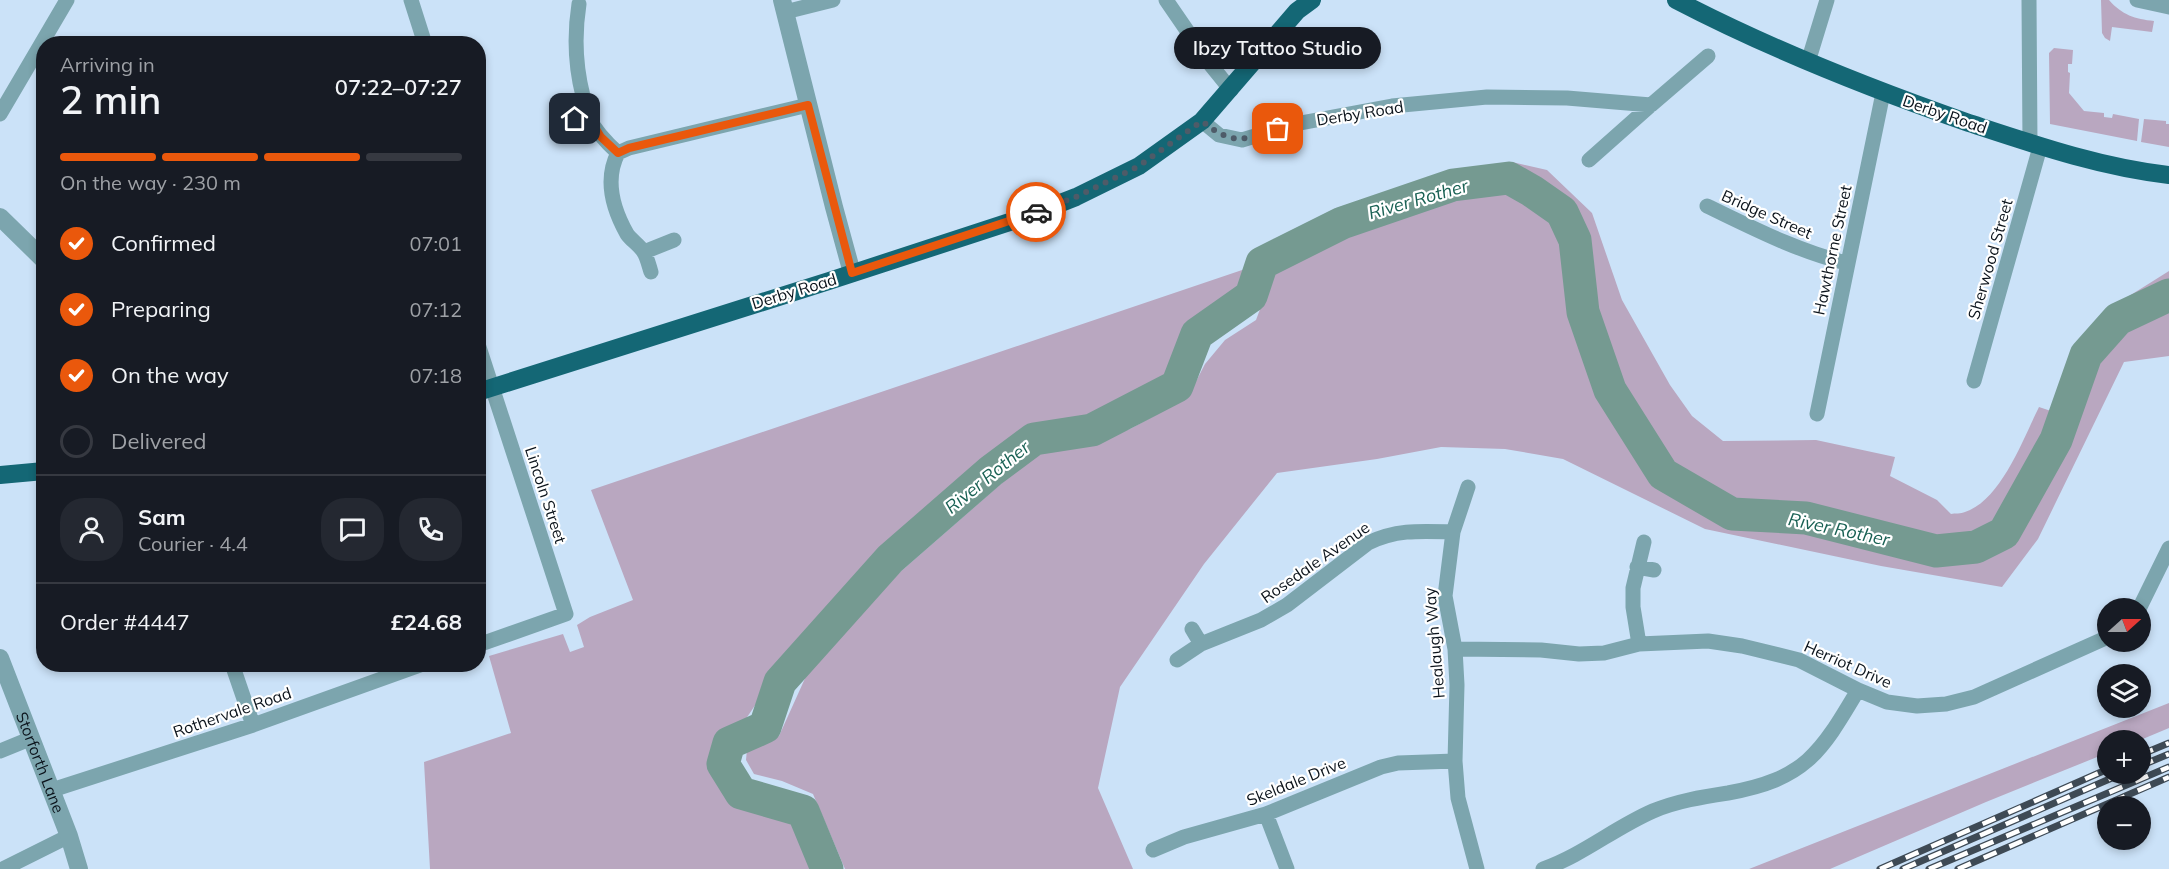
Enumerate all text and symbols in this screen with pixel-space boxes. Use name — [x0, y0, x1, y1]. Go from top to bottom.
callout: Ibzy Tattoo Studio — [1174, 27, 1382, 69]
text: Ibzy Tattoo Studio — [1193, 35, 1362, 60]
text: Arriving in — [60, 52, 155, 77]
text: 07:22–07:27 — [335, 73, 462, 101]
text: 2 min — [60, 75, 161, 124]
street label: Derby Road — [1900, 90, 1990, 138]
pin — [549, 93, 600, 144]
street label: Derby Road — [1315, 96, 1405, 130]
icon: home — [558, 102, 591, 135]
pin — [1252, 103, 1303, 154]
icon: bag — [1261, 112, 1294, 145]
text: On the way · 230 m — [60, 170, 241, 195]
water label: River Rother — [1365, 173, 1472, 224]
courier — [1006, 182, 1066, 242]
street label: Hawthorne Street — [1808, 183, 1856, 317]
street label: Bridge Street — [1719, 185, 1816, 243]
icon: car — [1020, 196, 1053, 229]
street label: Sherwood Street — [1963, 196, 2017, 322]
icon: check — [60, 227, 93, 260]
text: Confirmed — [111, 229, 216, 257]
text: 07:01 — [409, 231, 462, 256]
street label: Derby Road — [749, 269, 839, 313]
icon: check — [60, 293, 93, 326]
text: Preparing — [111, 295, 211, 323]
text: 07:12 — [409, 297, 462, 322]
icon: check — [60, 359, 93, 392]
text: On the way — [111, 361, 229, 389]
text: 07:18 — [409, 363, 462, 388]
text: Delivered — [111, 427, 206, 455]
water label: River Rother — [940, 435, 1035, 518]
street label: Lincoln Street — [521, 444, 571, 546]
button: person — [60, 498, 123, 561]
button: chat — [321, 498, 384, 561]
button: phone — [399, 498, 462, 561]
text: Sam — [138, 503, 186, 531]
water label: River Rother — [1786, 507, 1893, 551]
street label: Rosedale Avenue — [1257, 517, 1373, 607]
text: Courier · 4.4 — [138, 531, 248, 556]
street label: Healaugh Way — [1419, 586, 1449, 699]
north arrow — [2097, 598, 2151, 652]
map controls — [2097, 598, 2151, 850]
text: Order #4447 — [60, 608, 190, 636]
text: £24.68 — [391, 608, 462, 636]
street label: Herriot Drive — [1801, 636, 1895, 692]
button: layers — [2097, 664, 2151, 718]
street label: Rothervale Road — [170, 682, 294, 742]
street label: Storforth Lane — [12, 709, 69, 816]
button: + — [2097, 730, 2151, 784]
street label: Skeldale Drive — [1244, 752, 1348, 810]
button: − — [2097, 796, 2151, 850]

